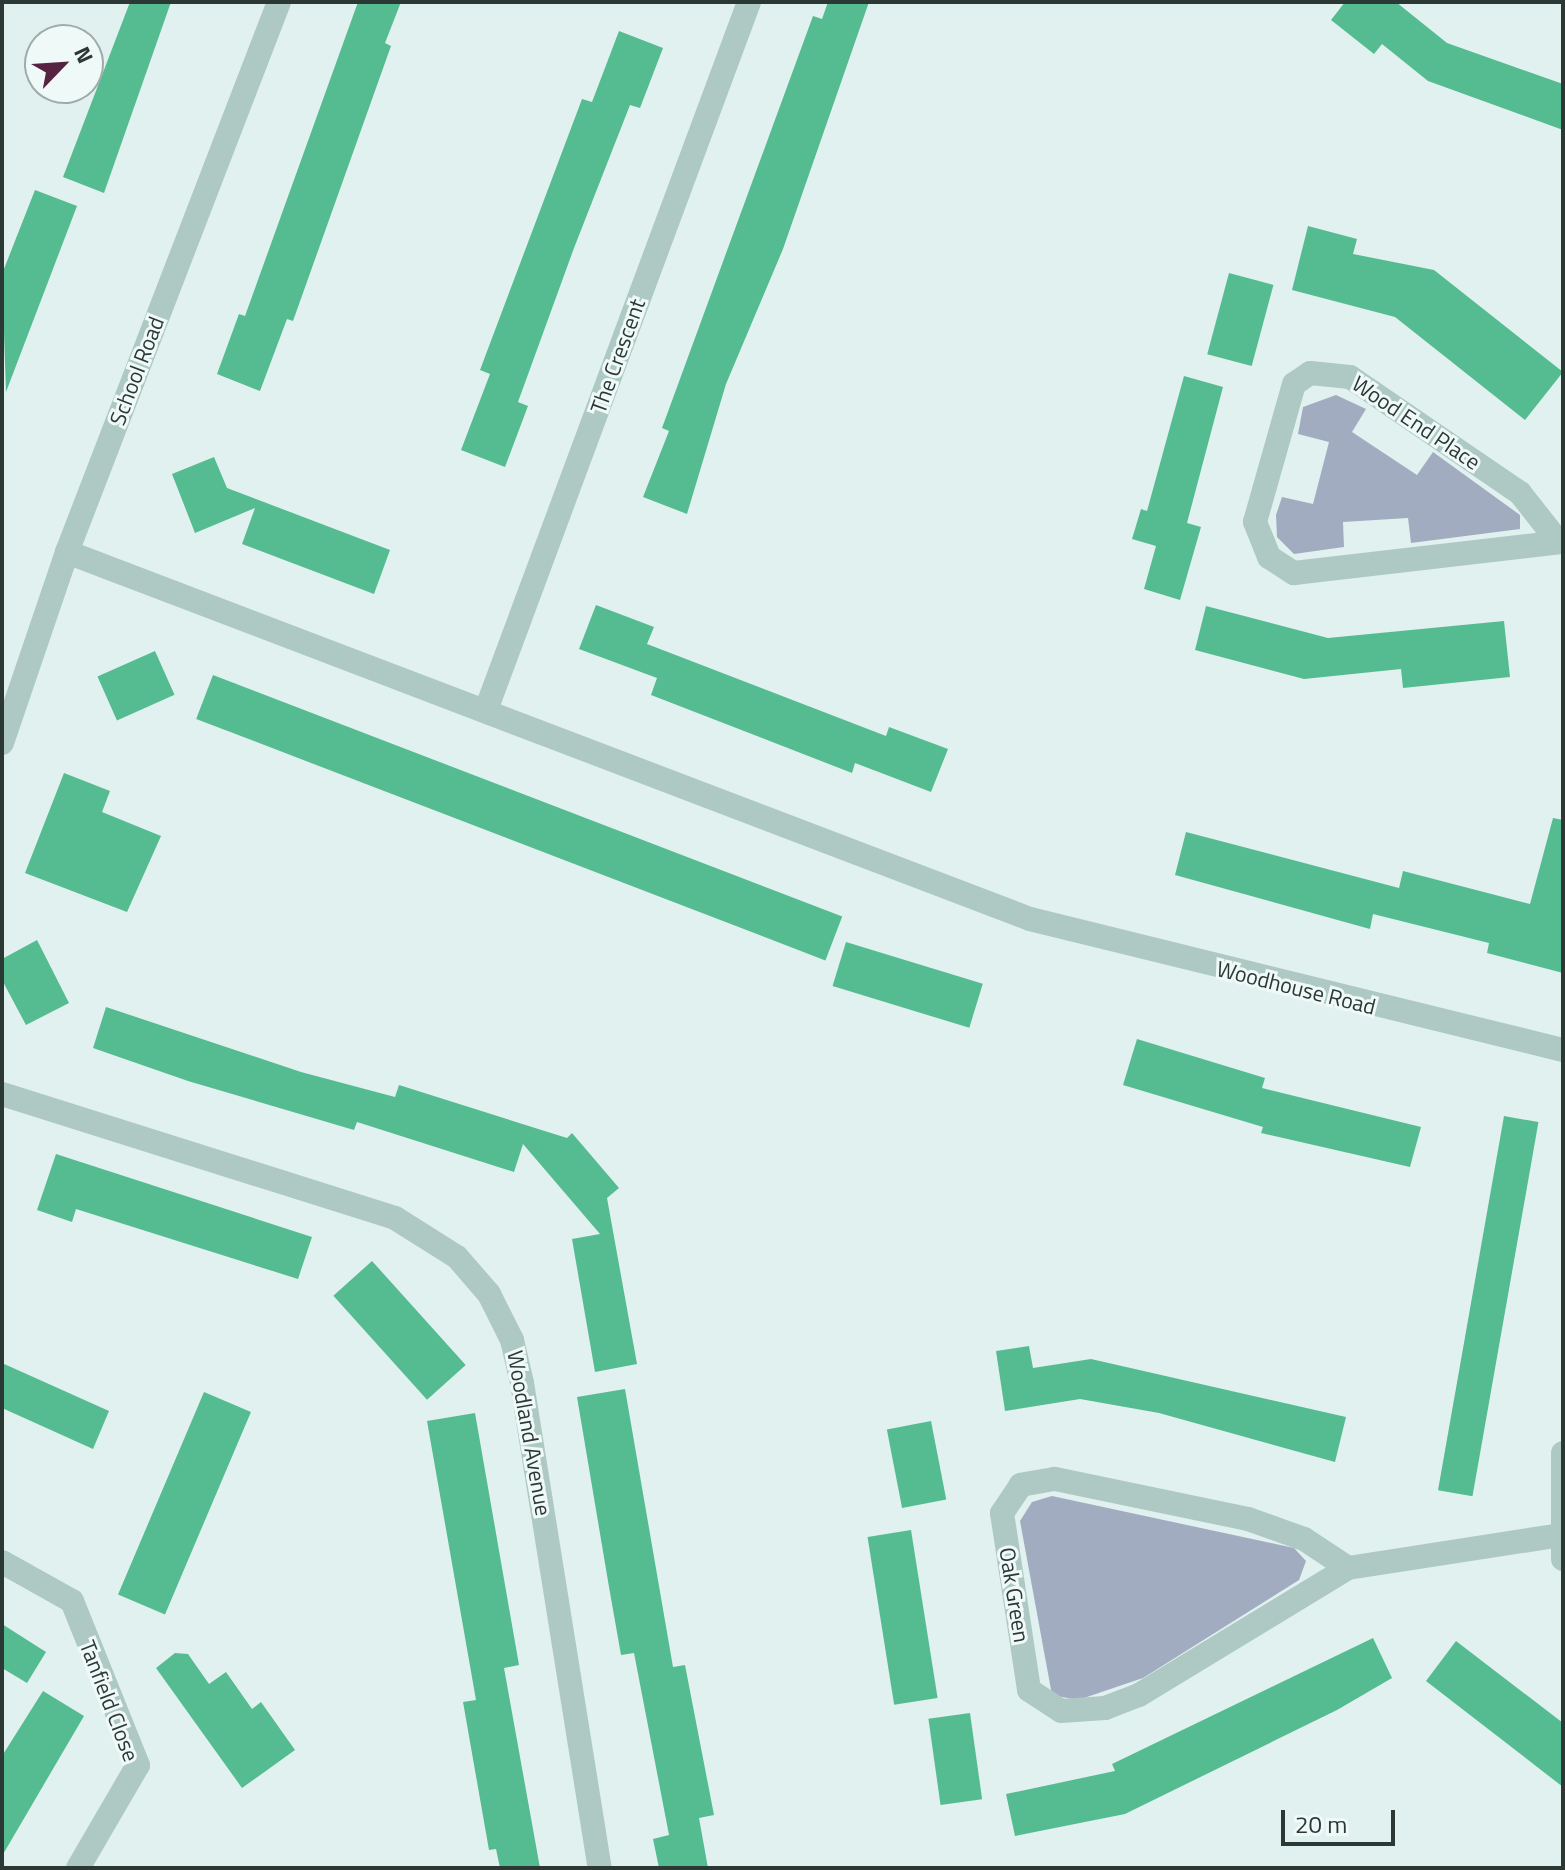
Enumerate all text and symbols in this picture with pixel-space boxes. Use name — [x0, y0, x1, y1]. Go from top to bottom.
north arrow — [24, 24, 104, 104]
text: N — [65, 41, 103, 69]
street label: The Crescent — [585, 295, 651, 417]
street label: School Road — [104, 313, 170, 429]
street label: Wood End Place — [1347, 370, 1485, 476]
street label: Woodhouse Road — [1214, 955, 1378, 1021]
street label: Woodland Avenue — [501, 1348, 557, 1518]
street label: Oak Green — [993, 1546, 1035, 1644]
street label: Tanfield Close — [74, 1637, 144, 1765]
scale bar — [1285, 1794, 1399, 1844]
text: 20 m — [1295, 1806, 1347, 1842]

